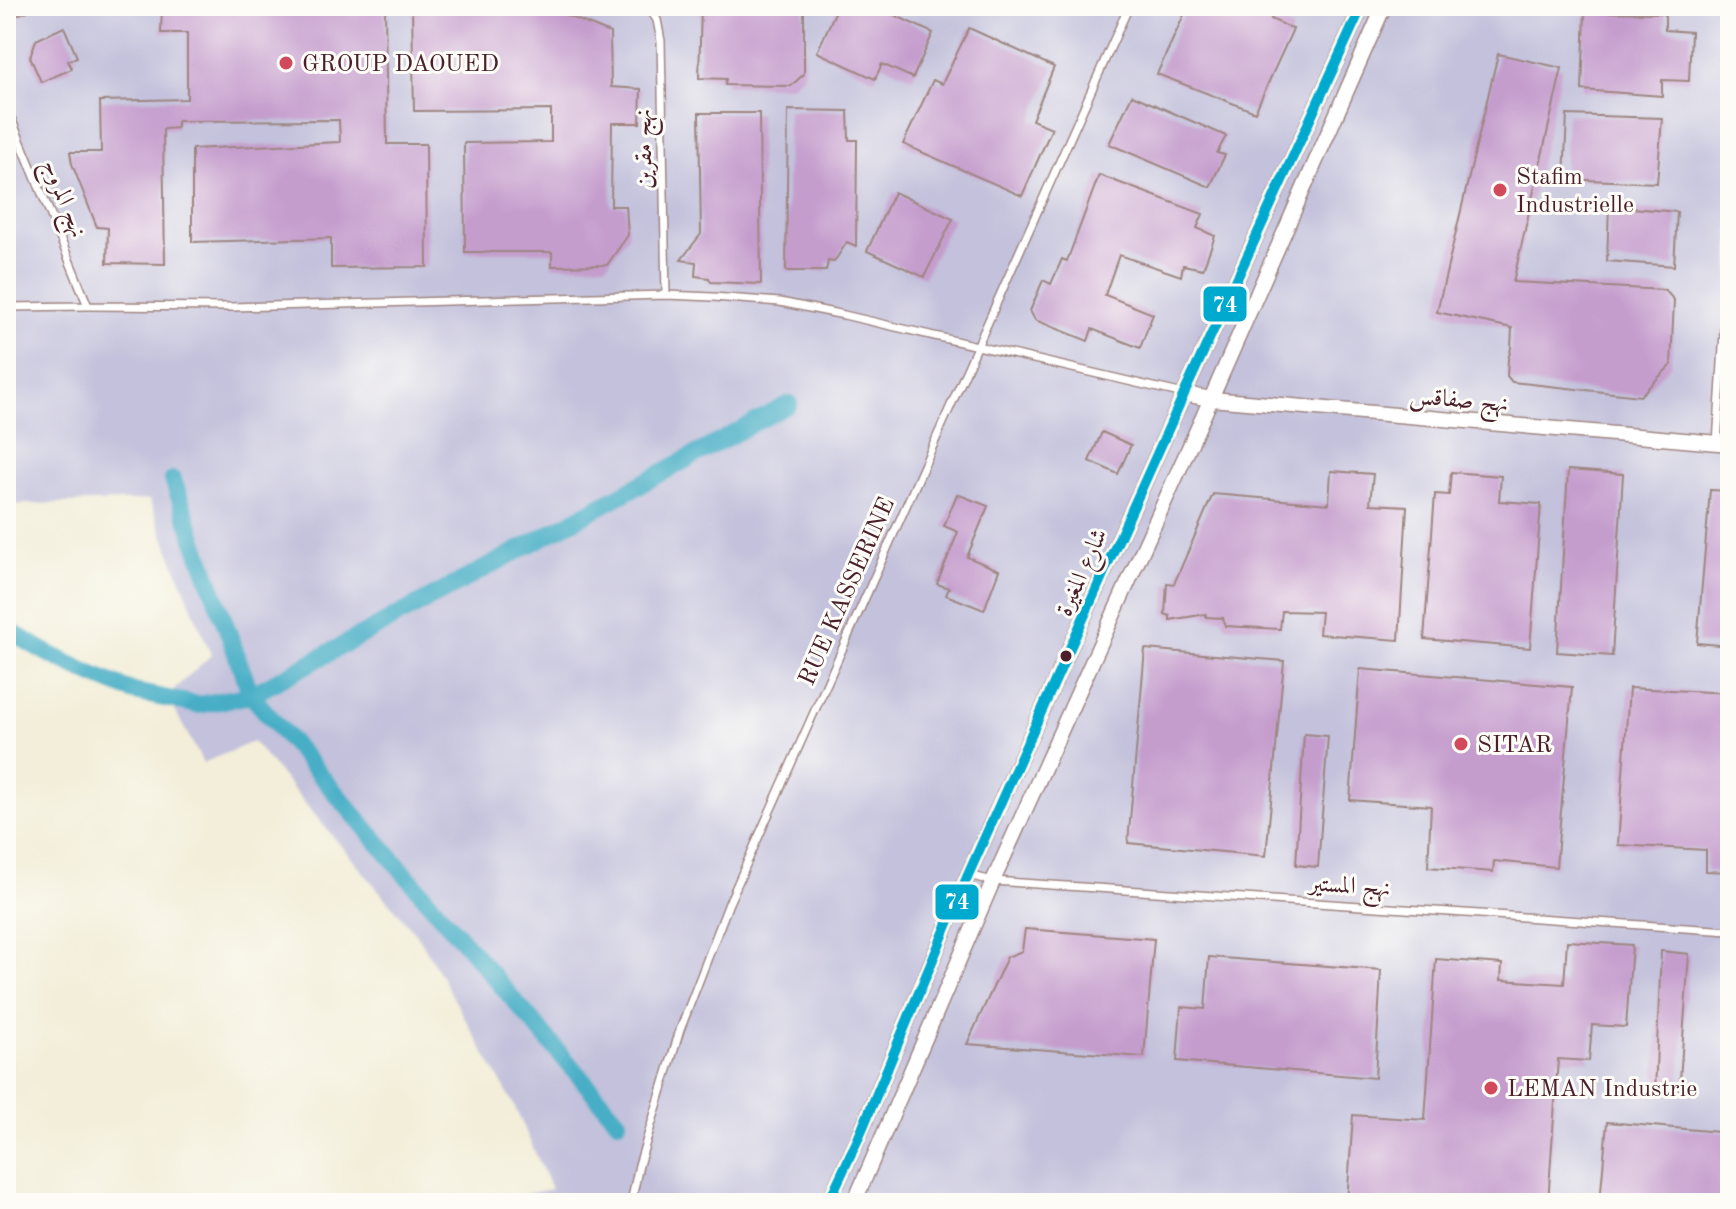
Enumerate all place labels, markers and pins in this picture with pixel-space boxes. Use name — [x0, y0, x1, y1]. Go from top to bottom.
place label: GROUP DAOUED — [302, 53, 499, 77]
marker: GROUP DAOUED — [277, 54, 295, 72]
place label: Stafim Industrielle — [1516, 166, 1634, 218]
marker: Stafim Industrielle — [1491, 181, 1509, 199]
unlabelled marker — [1058, 648, 1074, 664]
place label: SITAR — [1477, 734, 1552, 758]
marker: SITAR — [1452, 735, 1470, 753]
place label: LEMAN Industrie — [1507, 1078, 1697, 1102]
marker: LEMAN Industrie — [1482, 1079, 1500, 1097]

